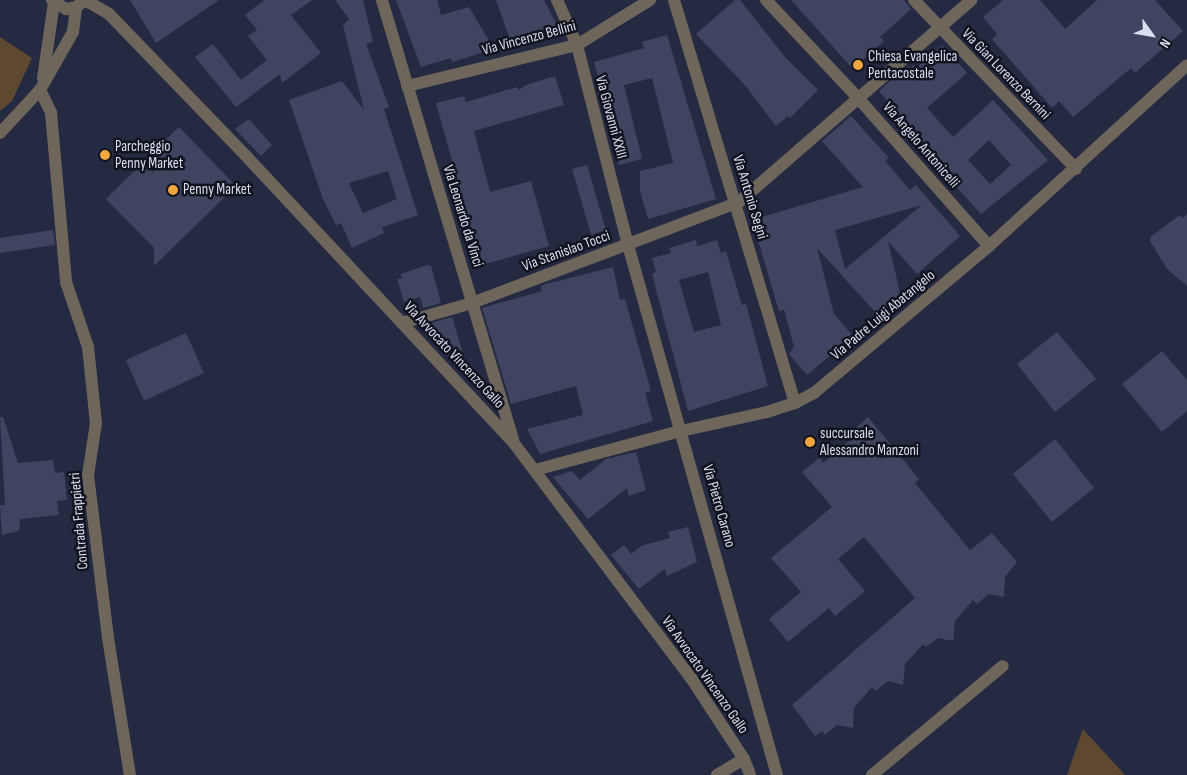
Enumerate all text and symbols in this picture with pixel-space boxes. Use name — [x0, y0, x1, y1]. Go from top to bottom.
north arrow — [1127, 10, 1177, 60]
street label: Via Vincenzo Bellini — [480, 17, 578, 59]
street label: Via Gian Lorenzo Bernini — [958, 25, 1054, 123]
text: N — [1156, 36, 1174, 51]
place label: Chiesa Evangelica Pentacostale — [868, 47, 957, 82]
marker: Chiesa Evangelica Pentacostale — [852, 59, 864, 71]
street label: Via Giovanni XXIII — [591, 73, 631, 161]
street label: Via Angelo Antonicelli — [879, 98, 963, 192]
place label: Parcheggio Penny Market — [115, 137, 183, 172]
marker: Parcheggio Penny Market — [99, 149, 111, 161]
street label: Via Antonio Segni — [729, 153, 771, 241]
street label: Via Leonardo da Vinci — [439, 163, 487, 269]
place label: Penny Market — [183, 181, 251, 199]
marker: Penny Market — [167, 184, 179, 196]
street label: Via Stanislao Tocci — [520, 227, 612, 275]
street label: Via Padre Luigi Abatangelo — [827, 266, 939, 364]
street label: Via Avvocato Vincenzo Gallo — [400, 298, 508, 412]
place label: succursale Alessandro Manzoni — [820, 424, 919, 459]
marker: succursale Alessandro Manzoni — [804, 436, 816, 448]
street label: Via Pietro Carano — [699, 463, 739, 549]
street label: Contrada Frappietri — [66, 472, 92, 570]
street label: Via Avvocato Vincenzo Gallo — [658, 613, 752, 737]

